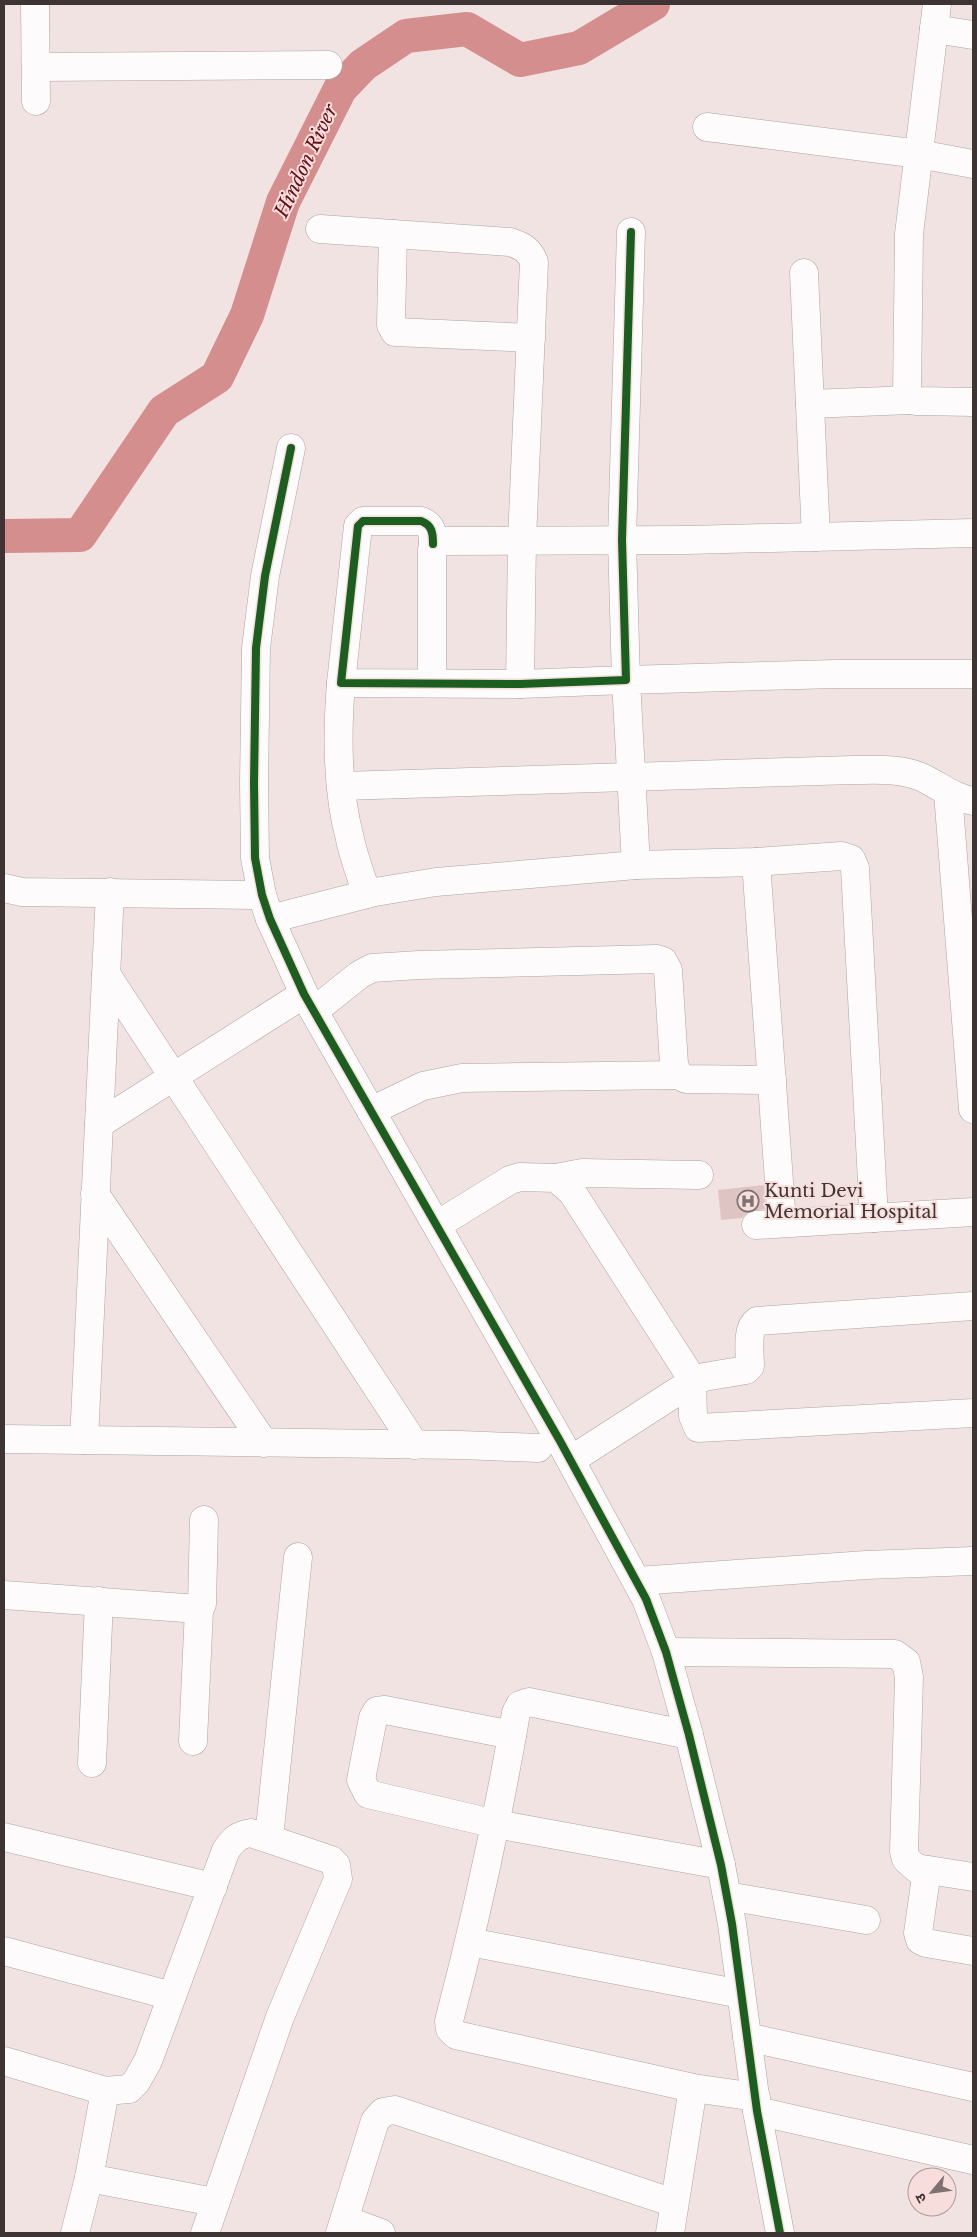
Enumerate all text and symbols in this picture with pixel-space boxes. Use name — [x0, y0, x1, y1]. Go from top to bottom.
water label: Hindon River — [269, 100, 343, 222]
place label: Kunti Devi Memorial Hospital — [764, 1180, 938, 1223]
hospital icon: Kunti Devi Memorial Hospital — [736, 1189, 760, 1213]
north arrow — [907, 2167, 957, 2217]
text: उ — [910, 2190, 930, 2206]

